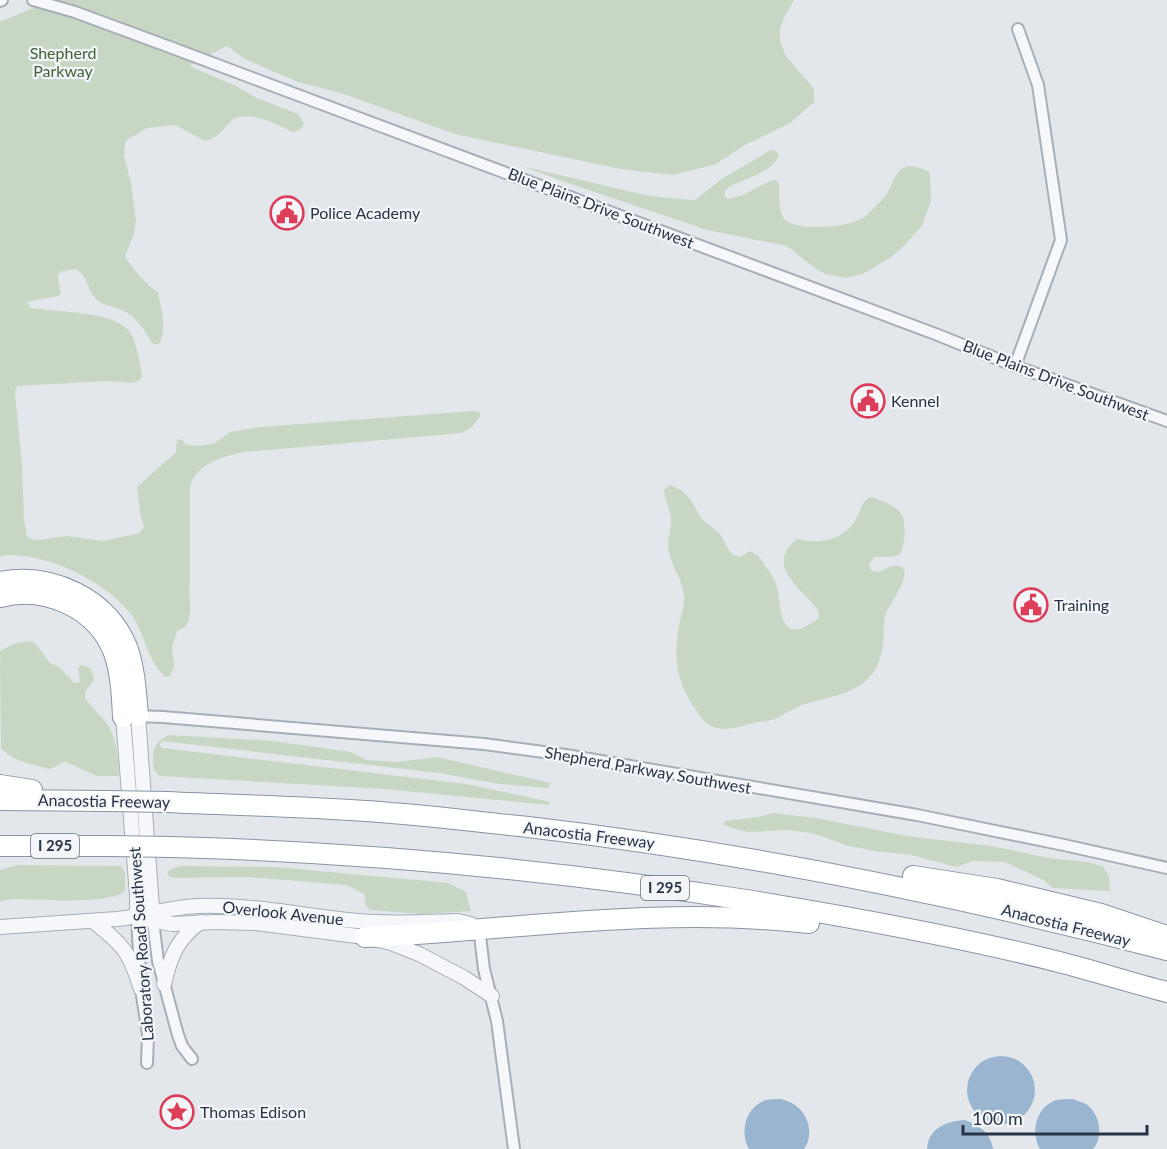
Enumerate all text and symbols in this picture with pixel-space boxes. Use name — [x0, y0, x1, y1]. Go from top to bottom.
park label: Shepherd Parkway — [30, 43, 96, 80]
street label: Blue Plains Drive Southwest — [506, 163, 697, 252]
public building icon: Police Academy — [269, 195, 305, 231]
place label: Police Academy — [310, 203, 421, 222]
street label: Blue Plains Drive Southwest — [961, 335, 1152, 424]
public building icon: Kennel — [850, 383, 886, 419]
place label: Kennel — [891, 391, 940, 410]
public building icon: Training — [1013, 587, 1049, 623]
place label: Training — [1054, 595, 1109, 614]
street label: Shepherd Parkway Southwest — [543, 742, 753, 797]
street label: Anacostia Freeway — [38, 790, 171, 811]
street label: Anacostia Freeway — [522, 817, 657, 852]
road number: I 295 — [31, 834, 79, 858]
street label: Laboratory Road Southwest — [124, 846, 157, 1042]
road number: I 295 — [641, 876, 689, 900]
street label: Overlook Avenue — [222, 897, 345, 928]
street label: Anacostia Freeway — [1000, 899, 1133, 950]
place icon: Thomas Edison — [159, 1094, 195, 1130]
scale bar — [963, 1098, 1148, 1136]
place label: Thomas Edison — [200, 1102, 306, 1121]
text: 100 m — [972, 1107, 1023, 1129]

